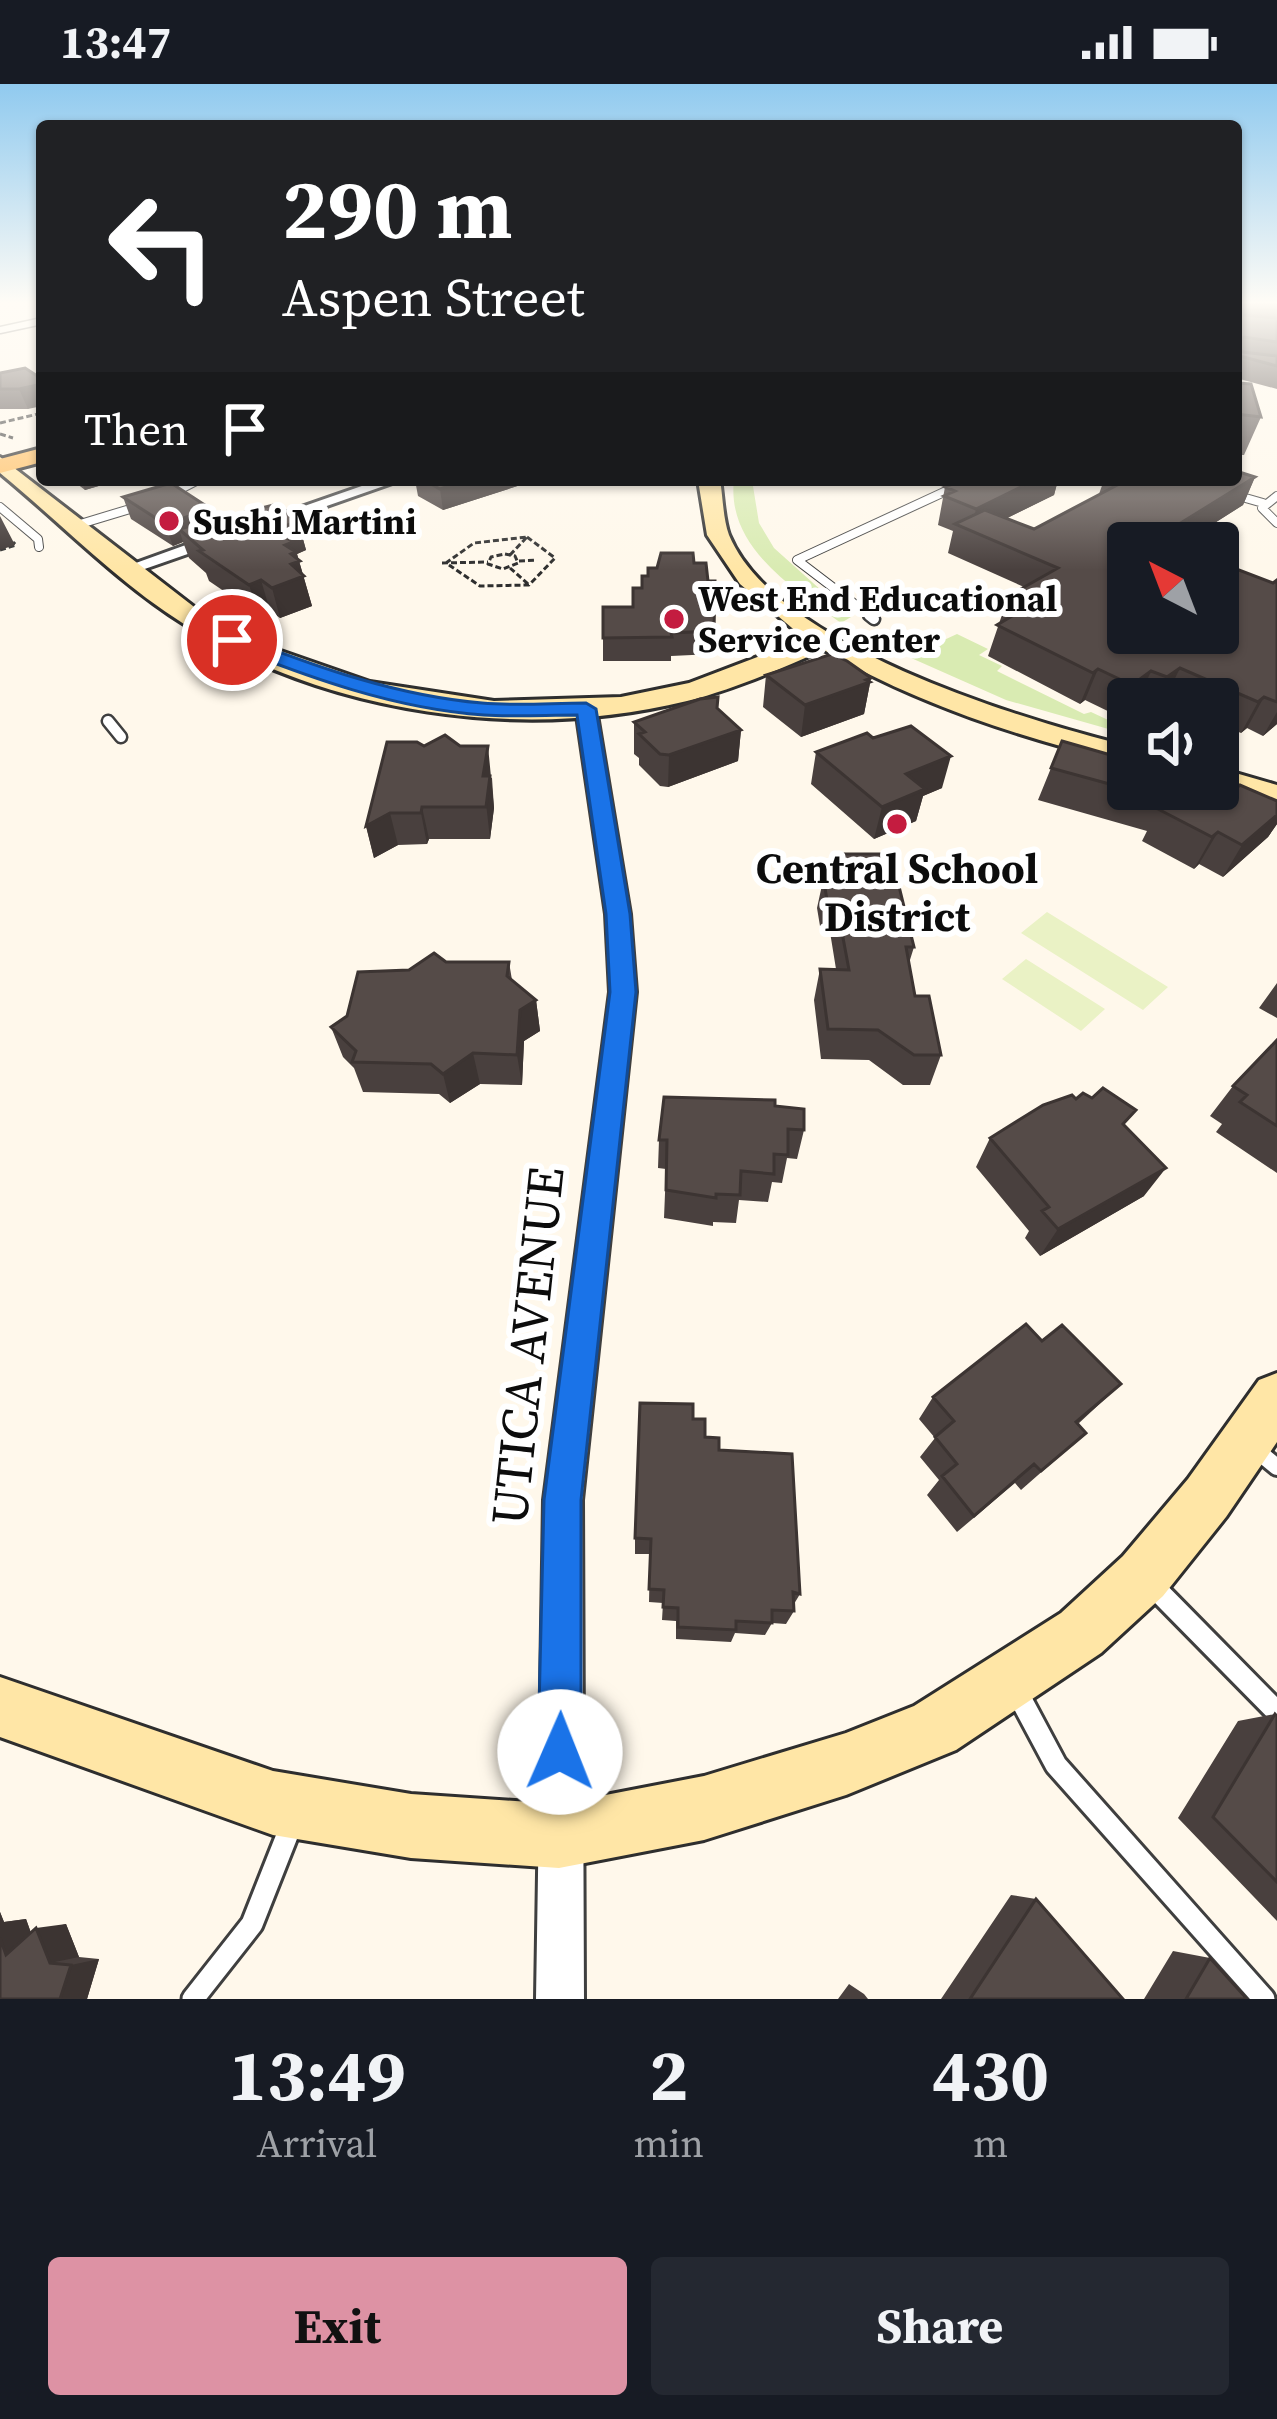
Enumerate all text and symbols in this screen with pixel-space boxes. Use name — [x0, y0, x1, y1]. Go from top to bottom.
text: 13:47 — [60, 11, 171, 73]
text: 290 m — [282, 151, 513, 266]
icon: left — [84, 168, 240, 324]
text: Aspen Street — [282, 260, 585, 334]
icon: arrive — [212, 396, 278, 462]
text: Then — [84, 398, 188, 460]
place label: Sushi Martini — [193, 497, 417, 546]
marker: Sushi Martini — [156, 508, 182, 534]
north arrow — [1107, 522, 1239, 654]
map controls — [1107, 522, 1239, 810]
place label: West End Educational Service Center — [698, 574, 1057, 664]
pin — [181, 589, 283, 691]
marker: West End Educational Service Center — [661, 606, 687, 632]
icon: arrive — [199, 607, 265, 673]
button: sound — [1107, 678, 1239, 810]
marker: Central School District — [884, 811, 910, 837]
place label: Central School District — [756, 839, 1038, 945]
street label: UTICA AVENUE — [473, 1163, 581, 1529]
position arrow — [497, 1689, 623, 1815]
text: 13:49 — [228, 2025, 406, 2124]
text: 2 — [649, 2025, 688, 2124]
text: 430 — [932, 2025, 1049, 2124]
text: Arrival — [257, 2117, 377, 2170]
text: min — [634, 2117, 704, 2170]
text: m — [973, 2117, 1008, 2170]
button: Exit — [48, 2257, 627, 2395]
button: Share — [651, 2257, 1229, 2395]

